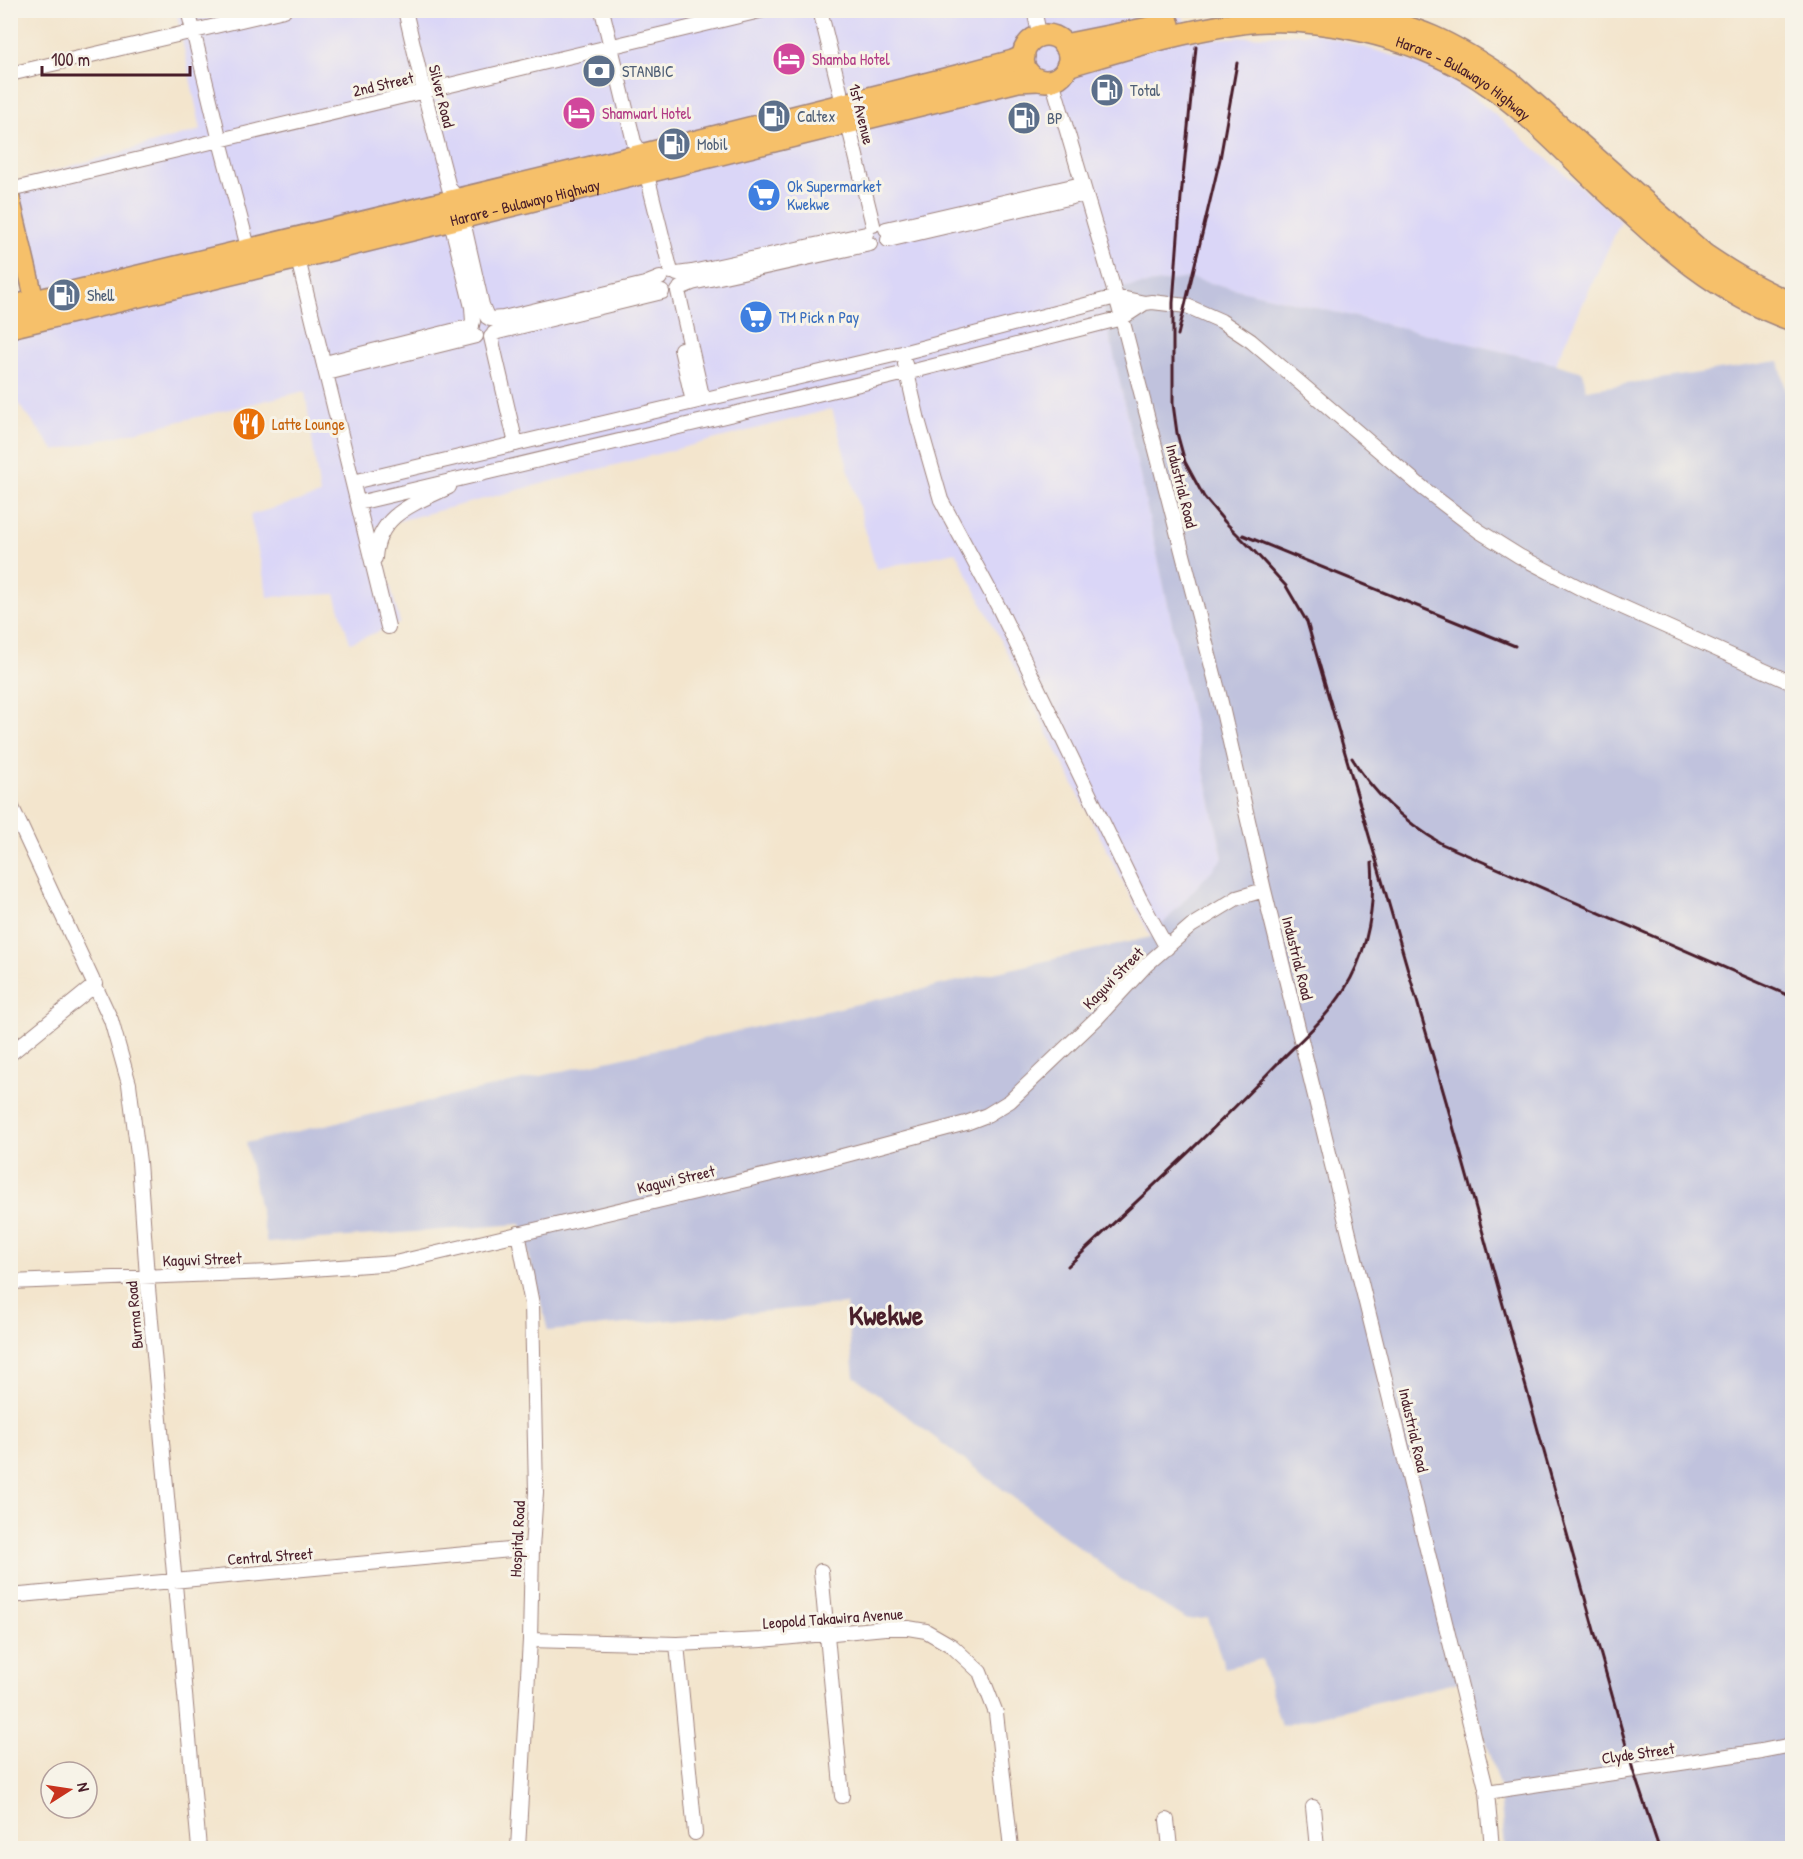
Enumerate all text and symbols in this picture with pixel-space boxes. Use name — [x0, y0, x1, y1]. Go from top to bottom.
street label: Harare - Bulawayo Highway — [1393, 30, 1536, 125]
scale bar — [42, 39, 190, 77]
hotel icon: Shamba Hotel — [771, 41, 807, 77]
text: 100 m — [51, 47, 90, 72]
place label: Shamba Hotel — [812, 48, 891, 70]
bank icon: STANBIC — [581, 53, 617, 89]
place label: STANBIC — [622, 60, 674, 82]
street label: Silver Road — [424, 62, 460, 130]
street label: 2nd Street — [350, 66, 416, 102]
fuel station icon: Total — [1089, 72, 1125, 108]
place label: Total — [1130, 79, 1161, 101]
street label: 1st Avenue — [844, 81, 880, 147]
hotel icon: Shamwarl Hotel — [561, 95, 597, 131]
fuel station icon: Caltex — [756, 98, 792, 134]
fuel station icon: BP — [1006, 100, 1042, 136]
place label: Shamwarl Hotel — [602, 102, 692, 124]
place label: Caltex — [797, 105, 835, 127]
place label: BP — [1047, 107, 1063, 129]
fuel station icon: Mobil — [656, 126, 692, 162]
place label: Mobil — [697, 133, 728, 155]
street label: Harare - Bulawayo Highway — [448, 173, 603, 231]
place label: Ok Supermarket Kwekwe — [787, 175, 882, 215]
supermarket icon: Ok Supermarket Kwekwe — [746, 177, 782, 213]
fuel station icon: Shell — [46, 277, 82, 313]
place label: Shell — [87, 284, 114, 306]
supermarket icon: TM Pick n Pay — [738, 299, 774, 335]
place label: TM Pick n Pay — [779, 306, 859, 328]
restaurant icon: Latte Lounge — [231, 406, 267, 442]
place label: Latte Lounge — [272, 413, 345, 435]
street label: Industrial Road — [1161, 442, 1203, 530]
street label: Industrial Road — [1277, 914, 1319, 1002]
street label: Kaguvi Street — [1078, 942, 1149, 1014]
street label: Kaguvi Street — [635, 1159, 717, 1199]
street label: Kaguvi Street — [162, 1247, 242, 1271]
street label: Burma Road — [120, 1280, 148, 1350]
district label: Kwekwe — [849, 1296, 924, 1334]
street label: Industrial Road — [1394, 1386, 1434, 1474]
street label: Hospital Road — [504, 1500, 530, 1578]
street label: Central Street — [227, 1542, 314, 1570]
street label: Leopold Takawira Avenue — [762, 1602, 905, 1634]
street label: Clyde Street — [1600, 1737, 1676, 1769]
north arrow — [39, 1760, 99, 1820]
text: N — [72, 1780, 95, 1794]

